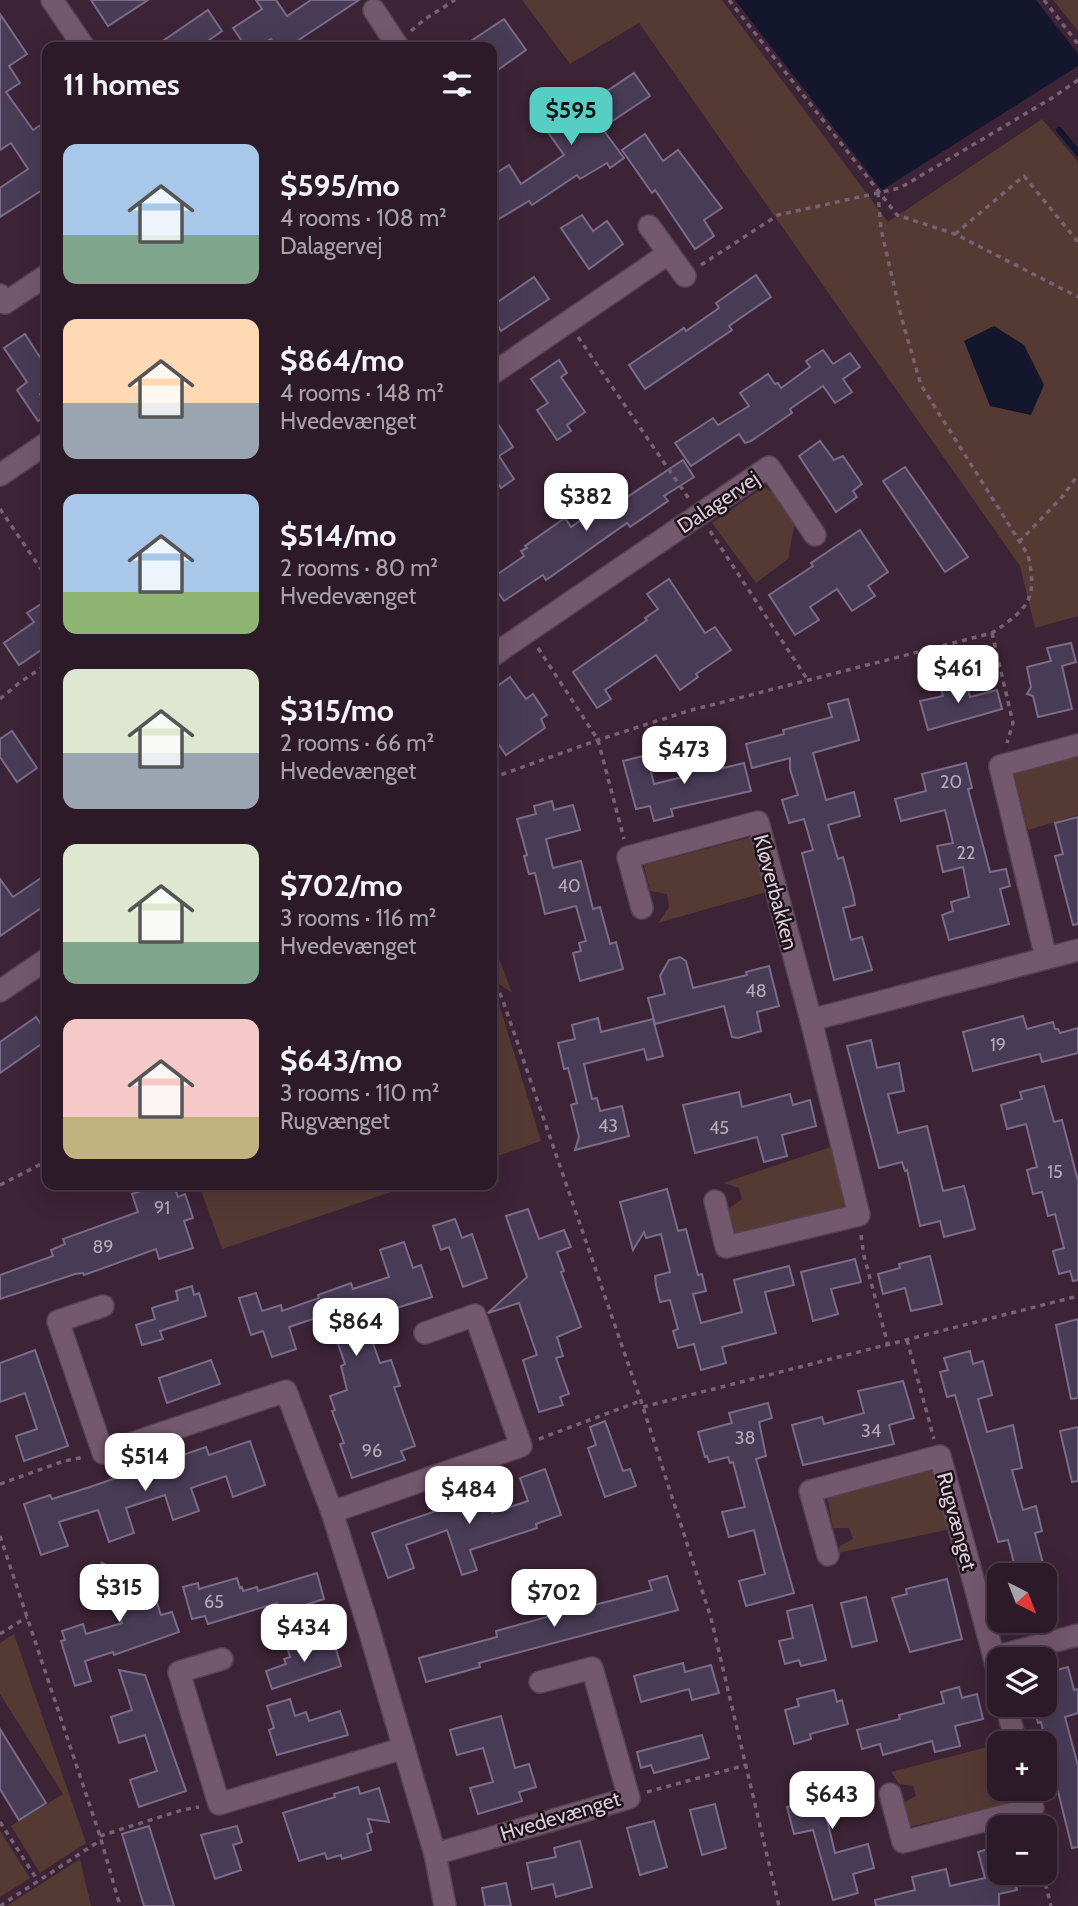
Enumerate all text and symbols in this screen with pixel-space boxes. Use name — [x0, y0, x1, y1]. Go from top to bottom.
icon: filters — [438, 65, 476, 103]
text: 11 homes — [63, 66, 180, 103]
pin: $595 — [530, 88, 612, 147]
text: $595 — [546, 96, 596, 124]
text: $595/mo — [280, 167, 400, 204]
icon: home — [119, 172, 203, 256]
text: 4 rooms · 108 m² — [280, 204, 447, 232]
text: Dalagervej — [280, 232, 382, 260]
text: $864/mo — [280, 342, 404, 379]
icon: home — [119, 347, 203, 431]
text: 4 rooms · 148 m² — [280, 379, 444, 407]
text: Hvedevænget — [280, 407, 416, 435]
street label: Dalagervej — [672, 466, 764, 539]
pin: $382 — [545, 474, 627, 533]
text: $382 — [560, 482, 612, 510]
text: $514/mo — [280, 517, 396, 554]
icon: home — [119, 522, 203, 606]
text: 2 rooms · 80 m² — [280, 554, 438, 582]
text: Hvedevænget — [280, 582, 416, 610]
pin: $461 — [917, 646, 999, 705]
text: $461 — [933, 654, 983, 682]
text: $315/mo — [280, 692, 394, 729]
icon: home — [119, 697, 203, 781]
pin: $473 — [643, 726, 725, 786]
text: 2 rooms · 66 m² — [280, 729, 434, 757]
text: $473 — [658, 735, 710, 763]
text: Hvedevænget — [280, 757, 416, 785]
house number: 20 — [940, 771, 962, 793]
street label: Kløverbakken — [749, 832, 803, 952]
house number: 22 — [957, 842, 975, 864]
text: $702/mo — [280, 867, 403, 904]
icon: home — [119, 872, 203, 956]
house number: 40 — [558, 875, 580, 897]
text: 3 rooms · 116 m² — [280, 904, 436, 932]
text: Hvedevænget — [280, 932, 416, 960]
house number: 48 — [745, 980, 767, 1002]
house number: 19 — [990, 1034, 1006, 1056]
text: $643/mo — [280, 1042, 402, 1079]
icon: home — [119, 1047, 203, 1131]
text: 3 rooms · 110 m² — [280, 1079, 439, 1107]
text: Rugvænget — [280, 1107, 390, 1135]
house number: 43 — [598, 1115, 618, 1137]
house number: 45 — [709, 1117, 729, 1139]
house number: 15 — [1047, 1161, 1063, 1183]
house number: 91 — [154, 1197, 170, 1219]
house number: 89 — [92, 1236, 114, 1258]
pin: $864 — [315, 1298, 397, 1358]
text: $864 — [329, 1307, 383, 1335]
house number: 34 — [861, 1420, 881, 1442]
house number: 38 — [735, 1427, 755, 1449]
pin: $514 — [104, 1434, 186, 1493]
house number: 96 — [362, 1440, 382, 1462]
text: $514 — [121, 1442, 169, 1470]
pin: $484 — [428, 1466, 510, 1526]
street label: Rugvænget — [932, 1469, 982, 1573]
text: $484 — [441, 1475, 497, 1503]
north arrow — [987, 1563, 1057, 1633]
map controls — [987, 1563, 1057, 1885]
pin: $315 — [78, 1564, 160, 1624]
pin: $702 — [513, 1570, 595, 1629]
text: $315 — [96, 1573, 142, 1601]
text: $702 — [527, 1578, 581, 1606]
house number: 65 — [204, 1591, 224, 1613]
pin: $434 — [263, 1604, 345, 1664]
text: $434 — [277, 1613, 331, 1641]
button: layers — [987, 1647, 1057, 1717]
button: + — [987, 1731, 1057, 1801]
pin: $643 — [791, 1772, 873, 1831]
text: $643 — [806, 1780, 858, 1808]
street label: Hvedevænget — [497, 1786, 623, 1846]
button: − — [987, 1815, 1057, 1885]

